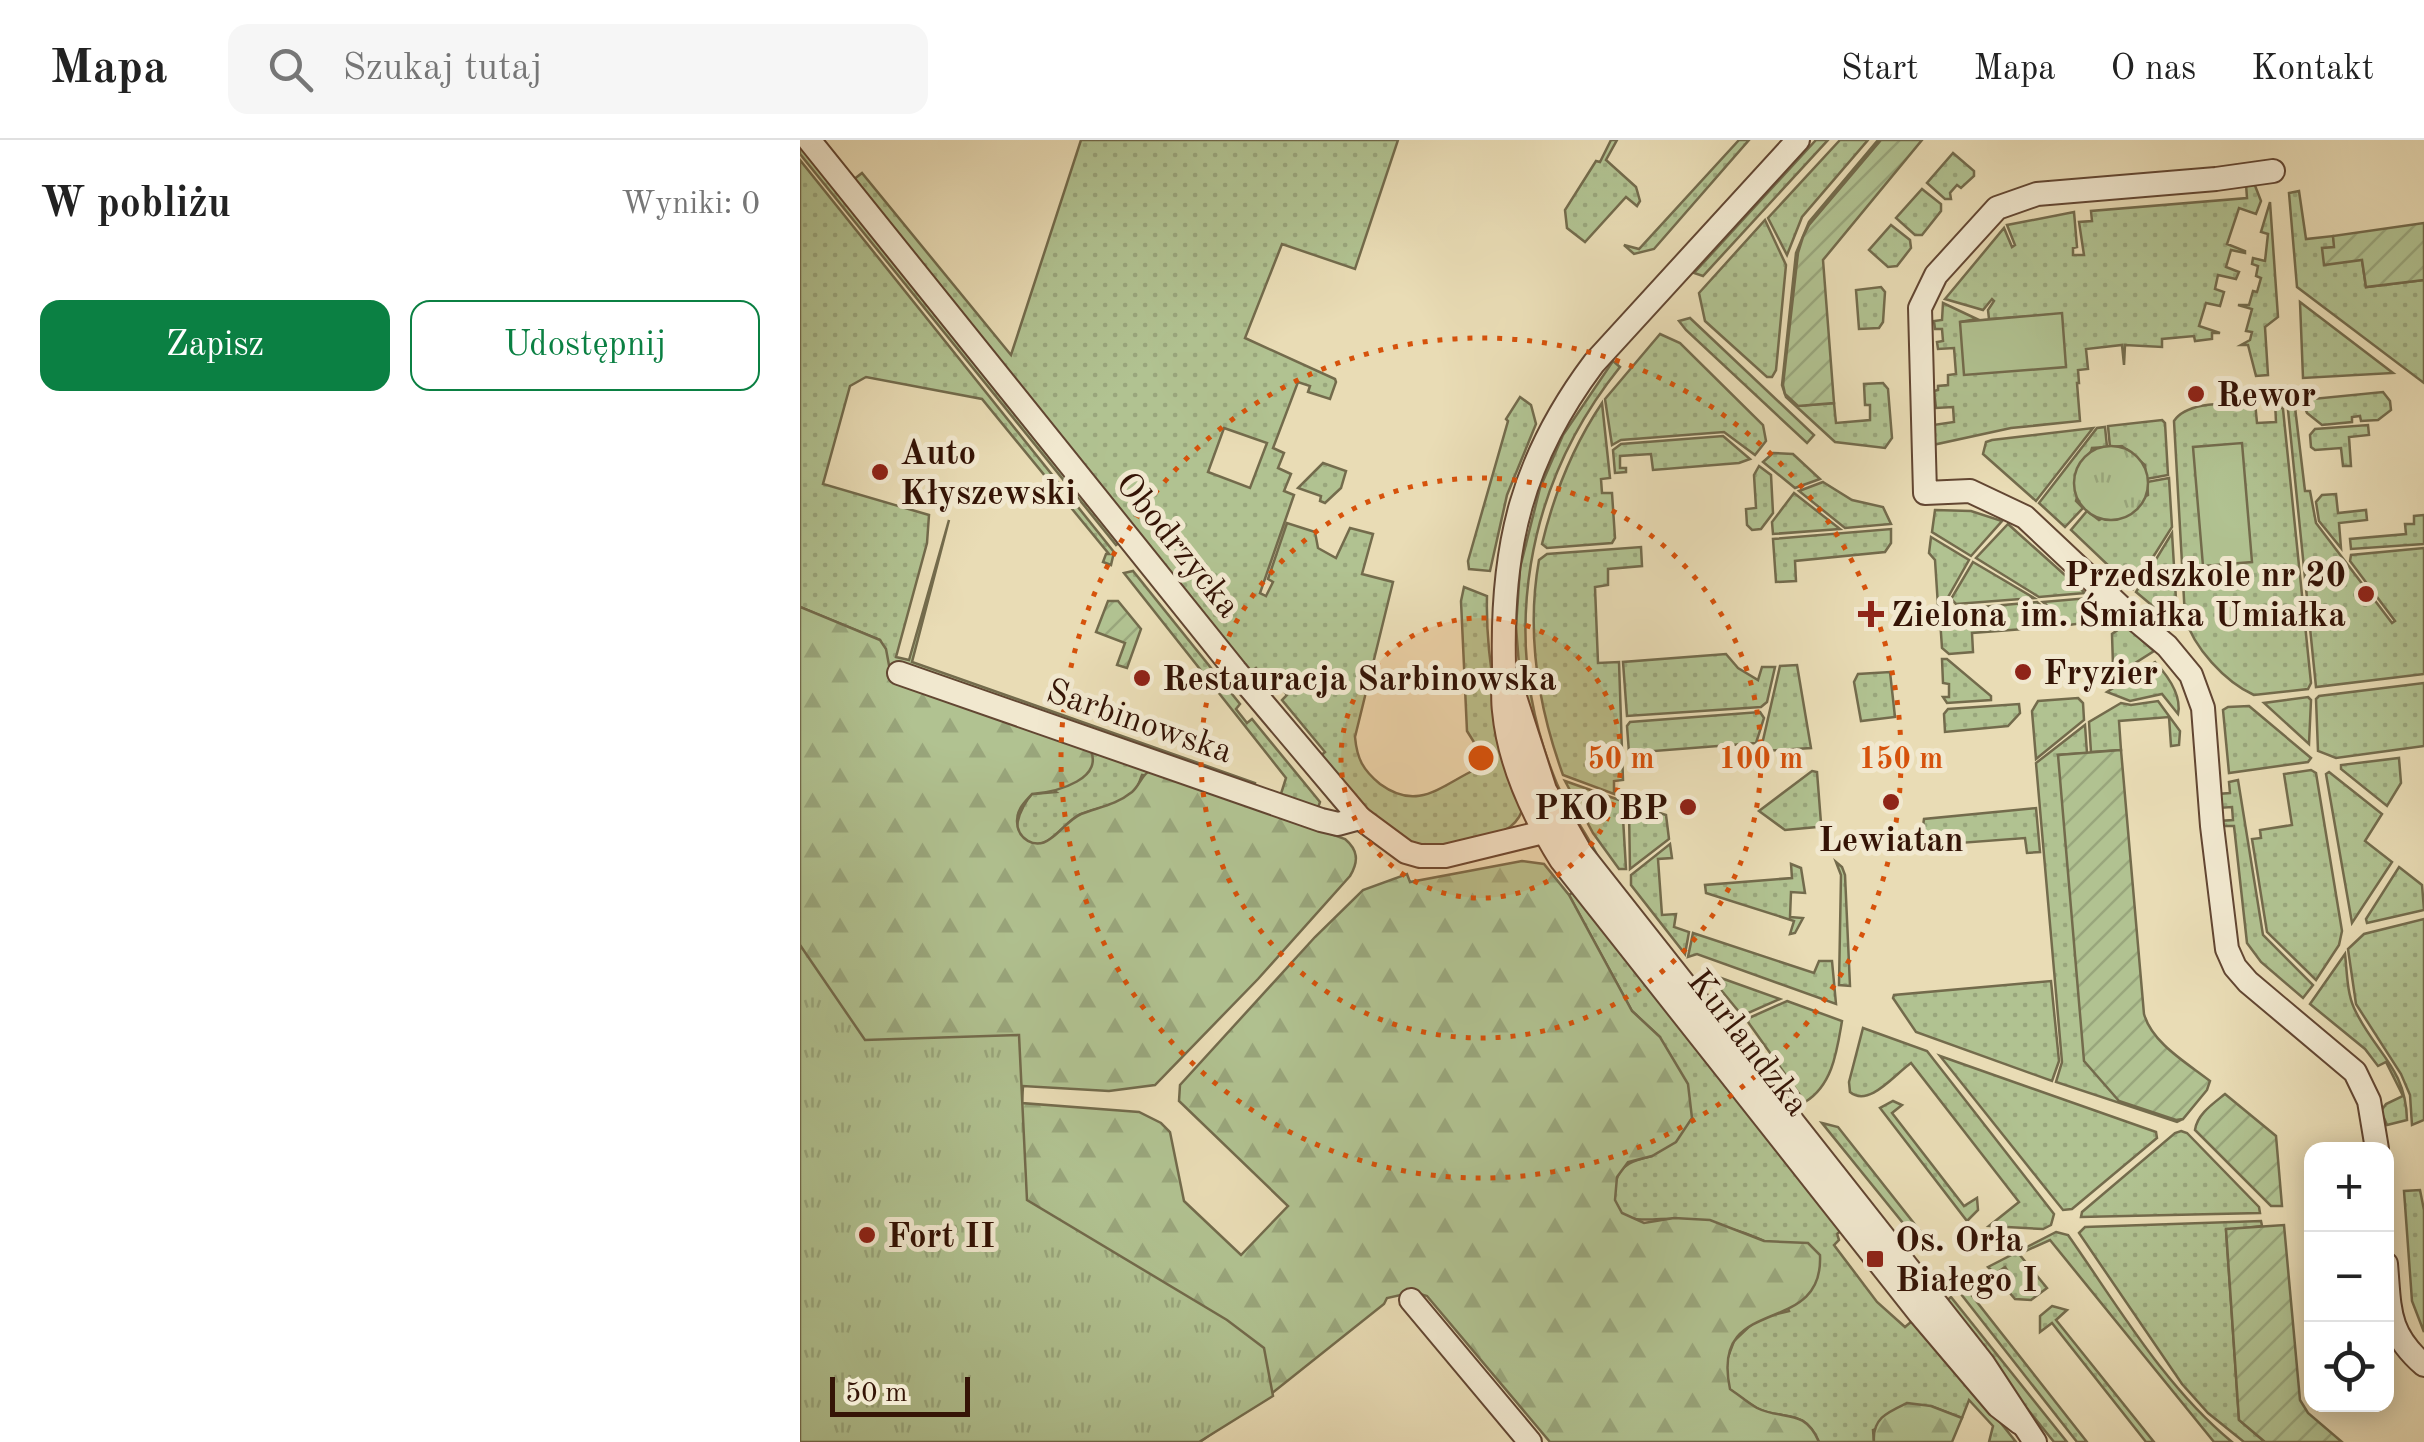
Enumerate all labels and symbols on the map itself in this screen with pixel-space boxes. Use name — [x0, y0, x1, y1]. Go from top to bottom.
place label: Rewor — [2216, 379, 2316, 414]
marker: Rewor — [2185, 383, 2207, 405]
place label: Auto Kłyszewski — [900, 437, 1076, 512]
marker: Auto Kłyszewski — [869, 461, 891, 483]
street label: Obodrzycka — [1108, 466, 1246, 625]
place label: Przedszkole nr 20 im. Śmiałka Umiałka — [2020, 559, 2346, 634]
marker: Przedszkole nr 20 im. Śmiałka Umiałka — [2355, 583, 2377, 605]
place label: Zielona — [1891, 599, 2007, 634]
marker: Zielona — [1860, 603, 1882, 625]
place label: Fryzier — [2043, 657, 2158, 692]
marker: Fryzier — [2012, 661, 2034, 683]
place label: Restauracja Sarbinowska — [1162, 663, 1557, 698]
marker: Restauracja Sarbinowska — [1131, 667, 1153, 689]
street label: Sarbinowska — [1042, 674, 1237, 771]
centre of rings — [1463, 740, 1499, 776]
text: 50 m — [1587, 745, 1655, 775]
text: 100 m — [1719, 745, 1803, 775]
text: 150 m — [1859, 745, 1943, 775]
marker: Lewiatan — [1880, 791, 1902, 813]
place label: PKO BP — [1534, 792, 1668, 827]
marker: PKO BP — [1677, 796, 1699, 818]
place label: Lewiatan — [1818, 824, 1964, 859]
street label: Kurlandzka — [1680, 964, 1814, 1123]
place label: Fort II — [887, 1220, 995, 1255]
marker: Fort II — [856, 1224, 878, 1246]
place label: Os. Orła Białego I — [1895, 1224, 2038, 1299]
marker: Os. Orła Białego I — [1864, 1248, 1886, 1270]
scale bar — [830, 1372, 970, 1416]

